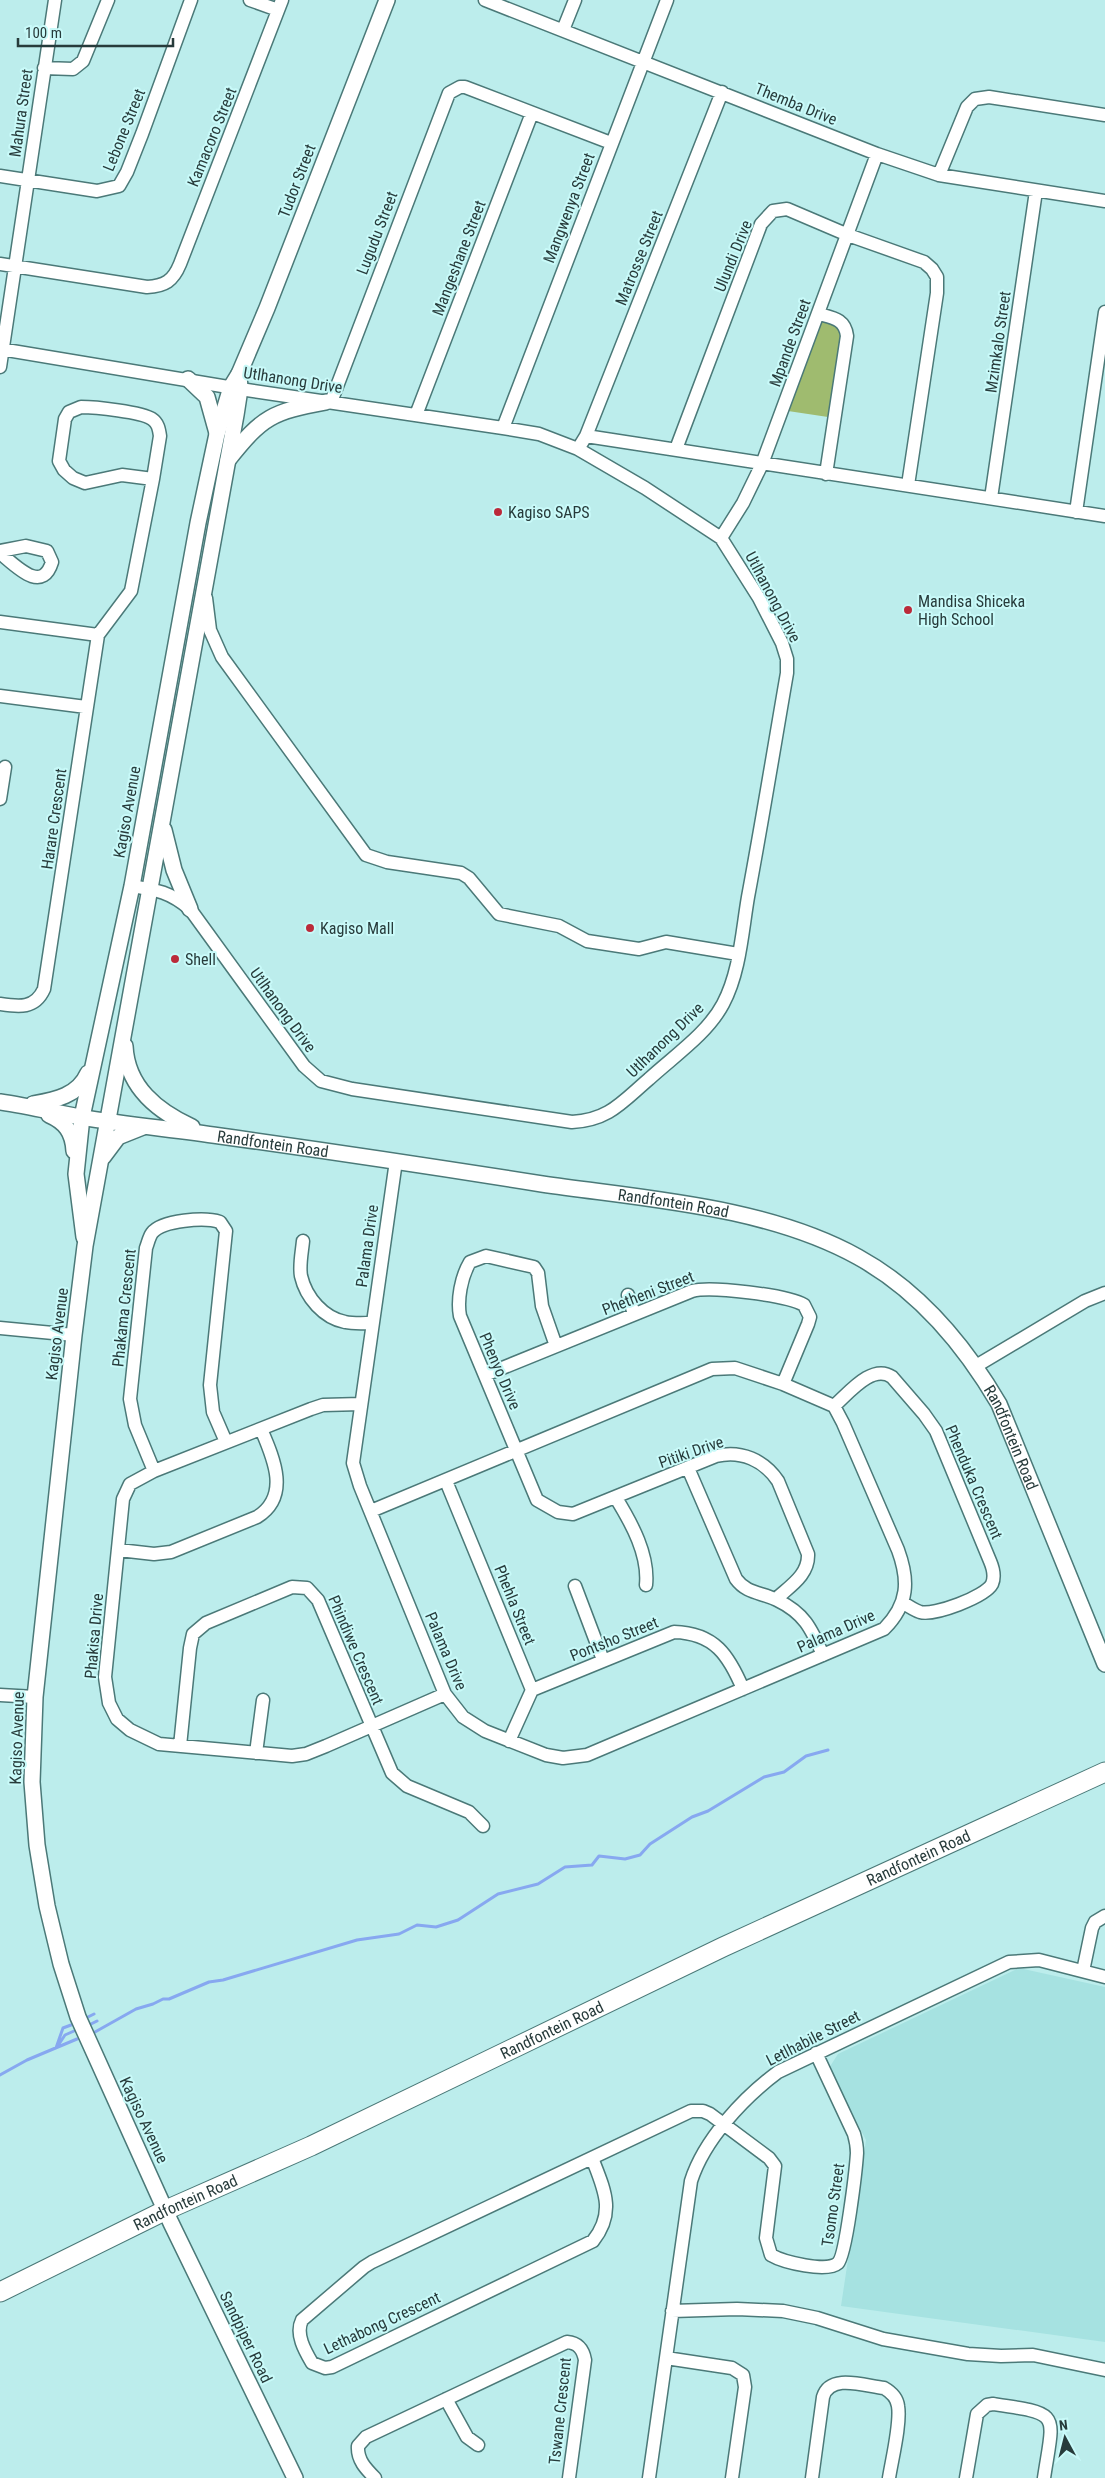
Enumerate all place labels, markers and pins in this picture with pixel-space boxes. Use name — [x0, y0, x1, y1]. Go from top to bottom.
place label: Kagiso SAPS — [508, 503, 590, 522]
marker: Kagiso SAPS — [492, 506, 504, 518]
place label: Mandisa Shiceka High School — [918, 592, 1025, 629]
marker: Mandisa Shiceka High School — [902, 604, 914, 616]
place label: Kagiso Mall — [320, 919, 394, 938]
marker: Kagiso Mall — [304, 922, 316, 934]
place label: Shell — [185, 950, 216, 969]
marker: Shell — [169, 953, 181, 965]

